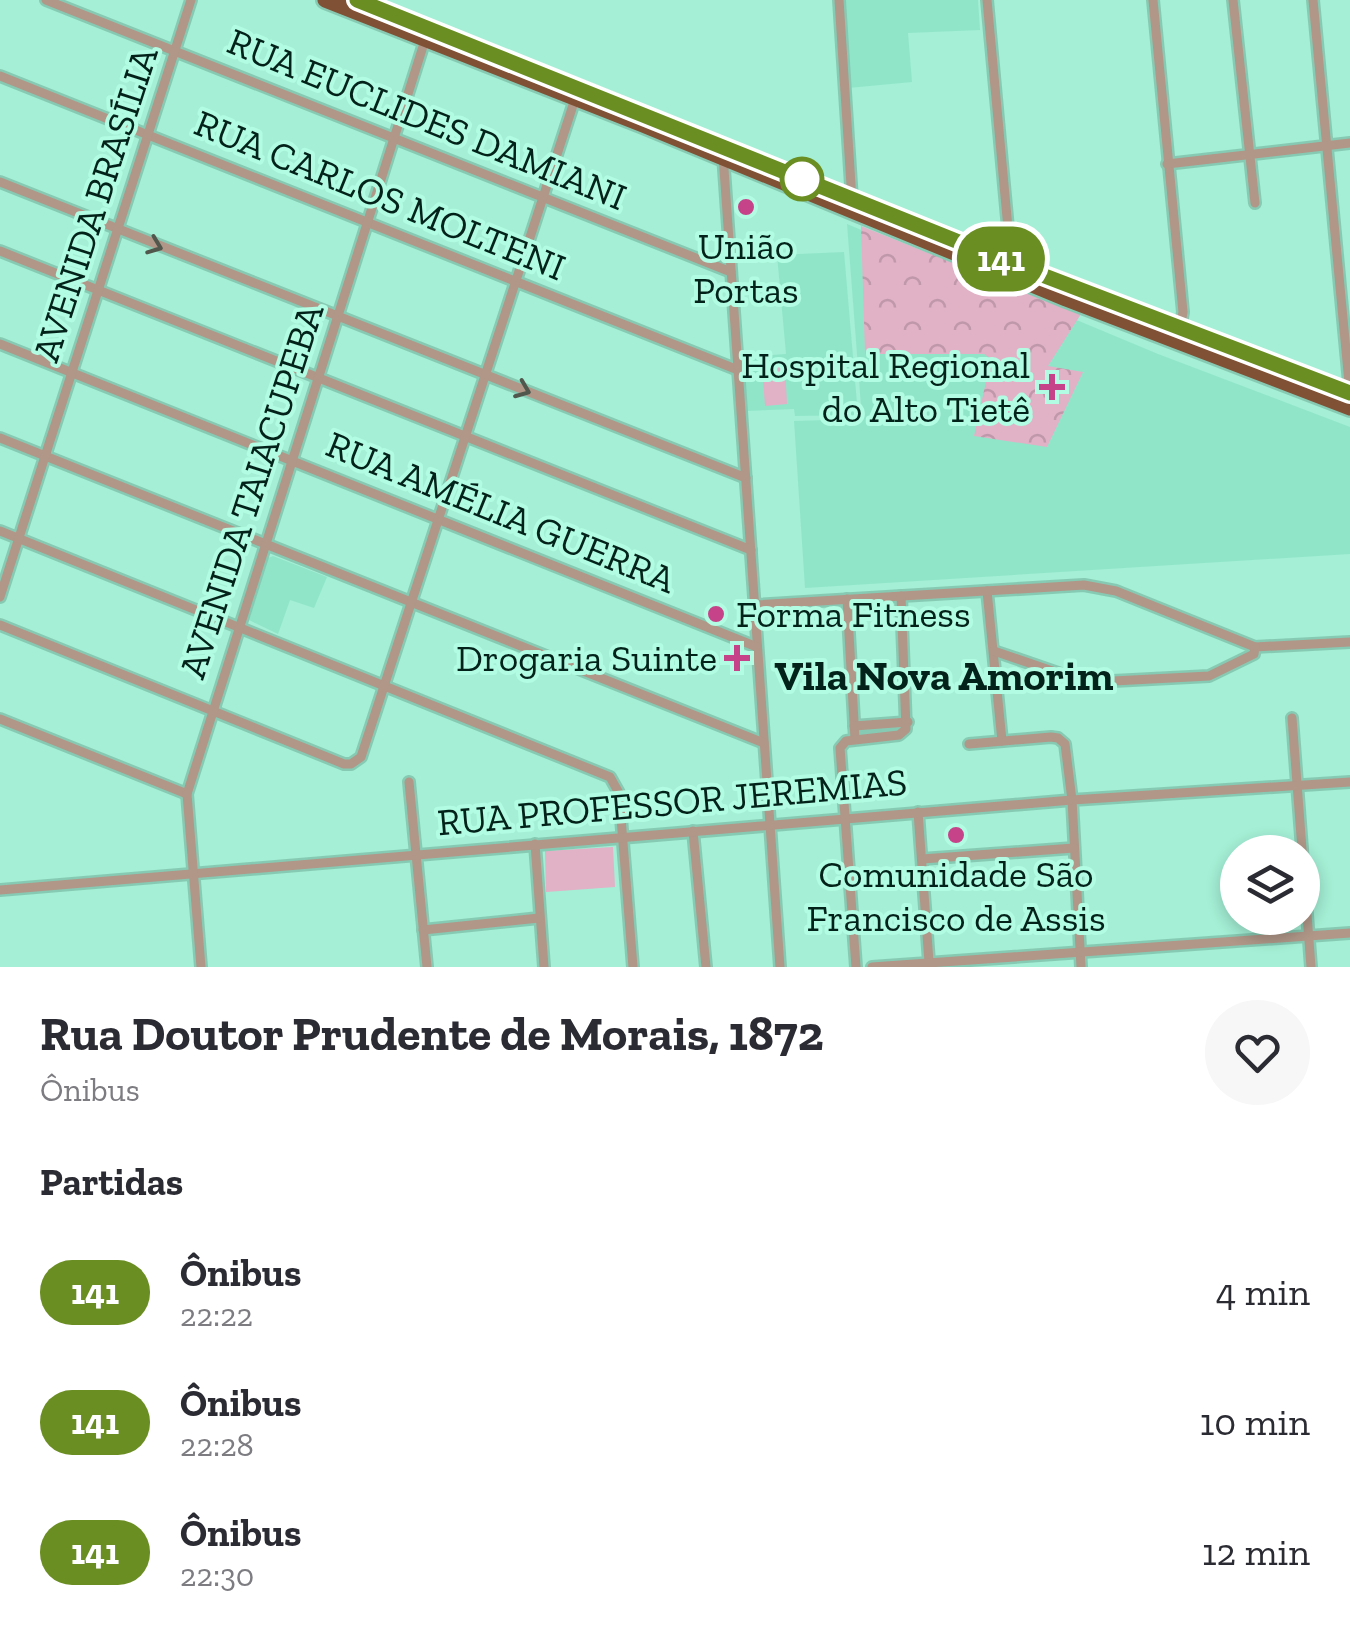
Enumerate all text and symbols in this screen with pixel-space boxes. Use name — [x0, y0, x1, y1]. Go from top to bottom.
street label: RUA EUCLIDES DAMIANI — [221, 18, 633, 220]
street label: AVENIDA BRASÍLIA — [22, 41, 168, 367]
street label: RUA CARLOS MOLTENI — [188, 100, 572, 290]
unlabelled marker — [781, 158, 823, 200]
marker: União Portas — [735, 196, 757, 218]
place label: União Portas — [693, 223, 799, 313]
line badge: 141 — [944, 226, 1058, 292]
one-way arrow — [145, 234, 163, 254]
text: 141 — [977, 238, 1025, 280]
street label: AVENIDA TAIACUPEBA — [169, 298, 333, 684]
place label: Hospital Regional do Alto Tietê — [741, 342, 1030, 432]
marker: Hospital Regional do Alto Tietê — [1039, 374, 1065, 400]
one-way arrow — [513, 378, 531, 398]
street label: RUA AMÉLIA GUERRA — [320, 421, 683, 603]
place label: Forma Fitness — [736, 591, 971, 637]
marker: Forma Fitness — [705, 603, 727, 625]
place label: Drogaria Suinte — [456, 635, 717, 681]
marker: Drogaria Suinte — [726, 647, 748, 669]
district label: Vila Nova Amorim — [775, 650, 1114, 701]
street label: RUA PROFESSOR JEREMIAS — [435, 759, 909, 845]
marker: Comunidade São Francisco de Assis — [945, 824, 967, 846]
map controls — [1220, 835, 1320, 935]
button: layers — [1220, 835, 1320, 935]
place label: Comunidade São Francisco de Assis — [806, 851, 1106, 941]
button: heart — [1205, 1000, 1310, 1105]
text: Rua Doutor Prudente de Morais, 1872 — [40, 1005, 823, 1062]
text: Ônibus — [40, 1071, 140, 1109]
text: Partidas — [40, 1159, 183, 1205]
text: Ônibus — [180, 1250, 302, 1296]
text: 4 min — [1216, 1269, 1310, 1315]
text: 141 — [71, 1271, 119, 1313]
text: 22:22 — [180, 1296, 253, 1334]
text: Ônibus — [180, 1380, 302, 1426]
text: 10 min — [1200, 1399, 1310, 1445]
text: 141 — [71, 1401, 119, 1443]
text: 22:28 — [180, 1426, 254, 1464]
text: Ônibus — [180, 1510, 302, 1556]
text: 12 min — [1202, 1529, 1310, 1575]
text: 141 — [71, 1531, 119, 1573]
text: 22:30 — [180, 1556, 254, 1594]

